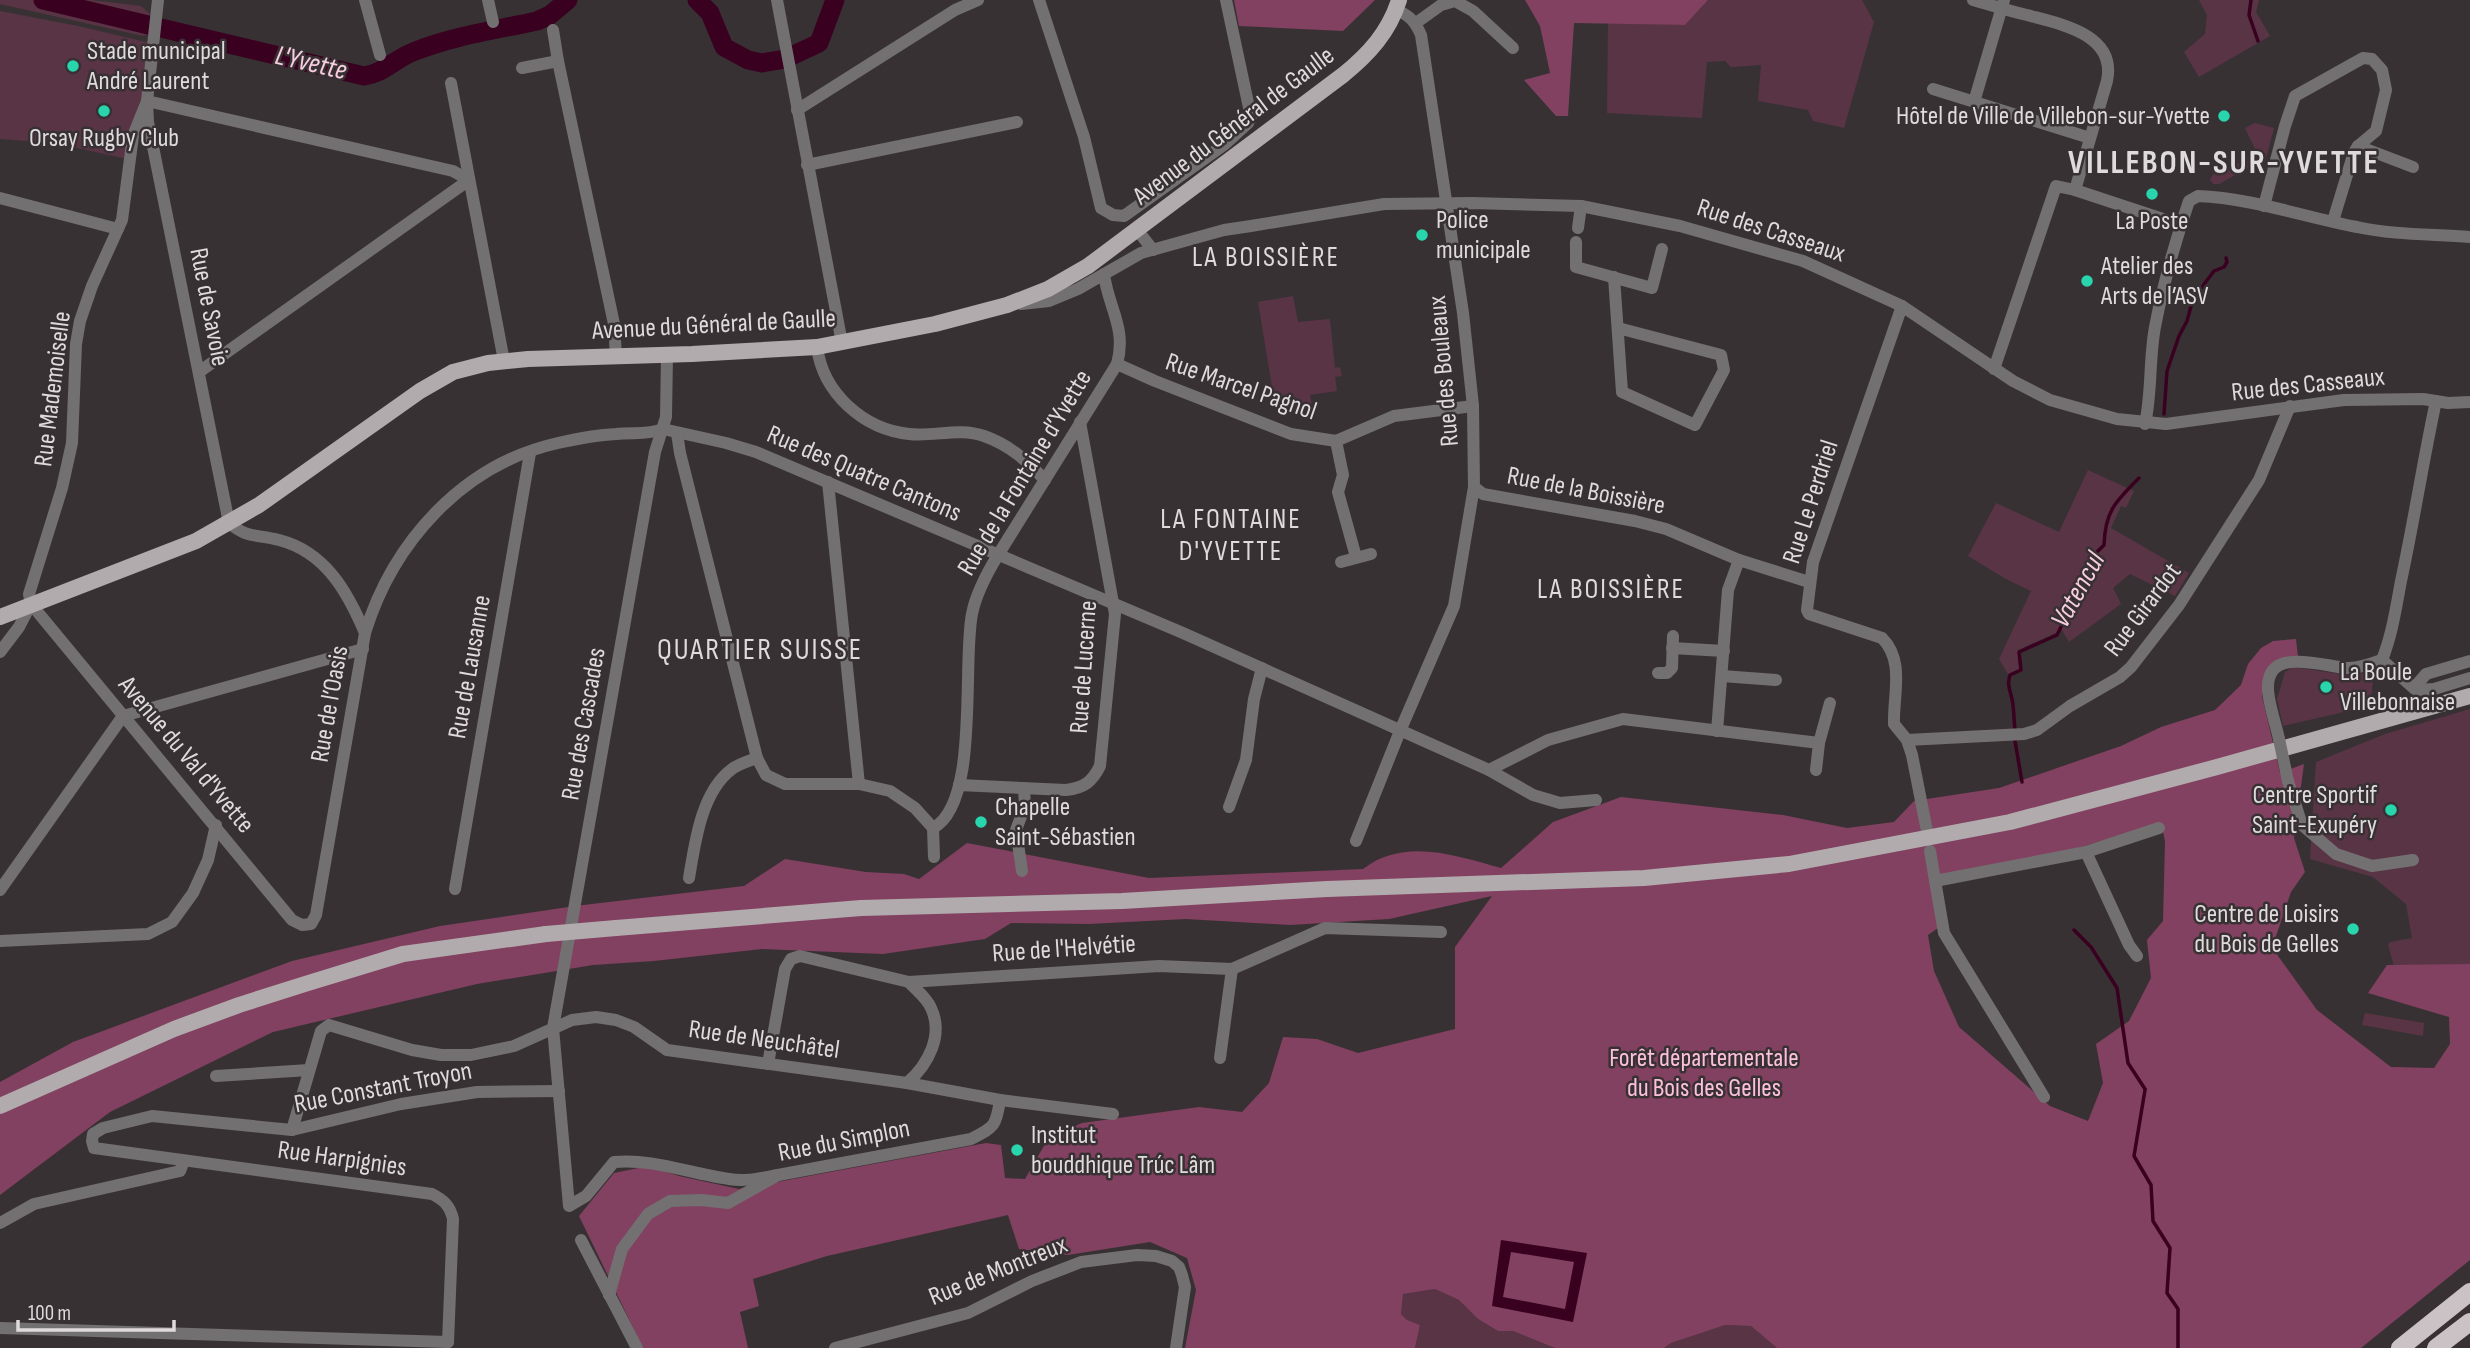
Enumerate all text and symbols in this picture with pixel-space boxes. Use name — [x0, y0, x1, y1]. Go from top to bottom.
place label: Stade municipal André Laurent — [86, 36, 226, 97]
water label: L'Yvette — [272, 39, 350, 87]
street label: Avenue du Général de Gaulle — [1126, 40, 1341, 212]
marker: Stade municipal André Laurent — [65, 58, 81, 74]
place label: Hôtel de Ville de Villebon-sur-Yvette — [1896, 101, 2210, 132]
marker: Orsay Rugby Club — [96, 103, 112, 119]
marker: Hôtel de Ville de Villebon-sur-Yvette — [2216, 108, 2232, 124]
place label: Orsay Rugby Club — [29, 123, 179, 154]
district label: VILLEBON-SUR-YVETTE — [2068, 143, 2380, 183]
marker: La Poste — [2144, 186, 2160, 202]
street label: Rue des Casseaux — [1693, 192, 1849, 270]
place label: Police municipale — [1436, 205, 1531, 266]
place label: La Poste — [2115, 206, 2189, 237]
marker: Police municipale — [1414, 227, 1430, 243]
district label: LA BOISSIÈRE — [1192, 241, 1340, 274]
street label: Rue de Savoie — [182, 245, 236, 369]
place label: Atelier des Arts de l’ASV — [2100, 251, 2209, 312]
marker: Atelier des Arts de l’ASV — [2079, 273, 2095, 289]
street label: Rue des Bouleaux — [1422, 294, 1466, 448]
street label: Avenue du Général de Gaulle — [590, 303, 837, 347]
street label: Rue Mademoiselle — [28, 309, 78, 469]
street label: Rue Marcel Pagnol — [1162, 347, 1320, 427]
street label: Rue des Casseaux — [2230, 362, 2386, 408]
street label: Rue de la Fontaine d’Yvette — [951, 365, 1099, 581]
street label: Rue des Quatre Cantons — [762, 419, 966, 529]
street label: Rue Le Perdriel — [1776, 436, 1846, 568]
street label: Rue de la Boissière — [1504, 460, 1668, 522]
district label: LA FONTAINE D'YVETTE — [1160, 503, 1302, 568]
water label: Vatencul — [2044, 546, 2113, 634]
street label: Rue Girardot — [2098, 557, 2188, 663]
district label: LA BOISSIÈRE — [1537, 573, 1685, 606]
street label: Rue de Lausanne — [442, 593, 498, 741]
street label: Rue de Lucerne — [1064, 599, 1104, 735]
district label: QUARTIER SUISSE — [657, 632, 863, 668]
street label: Rue de l’Oasis — [305, 643, 355, 765]
street label: Rue des Cascades — [555, 645, 613, 803]
place label: La Boule Villebonnaise — [2340, 657, 2455, 718]
street label: Avenue du Val d'Yvette — [111, 670, 261, 840]
marker: La Boule Villebonnaise — [2318, 679, 2334, 695]
place label: Centre Sportif Saint-Exupéry — [2252, 780, 2377, 841]
place label: Chapelle Saint-Sébastien — [995, 792, 1136, 853]
marker: Centre Sportif Saint-Exupéry — [2383, 802, 2399, 818]
marker: Chapelle Saint-Sébastien — [973, 814, 989, 830]
place label: Centre de Loisirs du Bois de Gelles — [2194, 899, 2339, 960]
marker: Centre de Loisirs du Bois de Gelles — [2345, 921, 2361, 937]
street label: Rue de l'Helvétie — [991, 929, 1137, 969]
street label: Rue de Neuchâtel — [687, 1014, 841, 1066]
park label: Forêt départementale du Bois des Gelles — [1609, 1043, 1799, 1104]
street label: Rue Constant Troyon — [292, 1056, 474, 1120]
street label: Rue du Simplon — [776, 1113, 912, 1169]
place label: Institut bouddhique Trúc Lâm — [1031, 1120, 1215, 1181]
street label: Rue Harpignies — [276, 1135, 408, 1183]
marker: Institut bouddhique Trúc Lâm — [1009, 1142, 1025, 1158]
street label: Rue de Montreux — [924, 1229, 1072, 1313]
scale bar — [18, 1288, 173, 1332]
text: 100 m — [28, 1301, 71, 1326]

